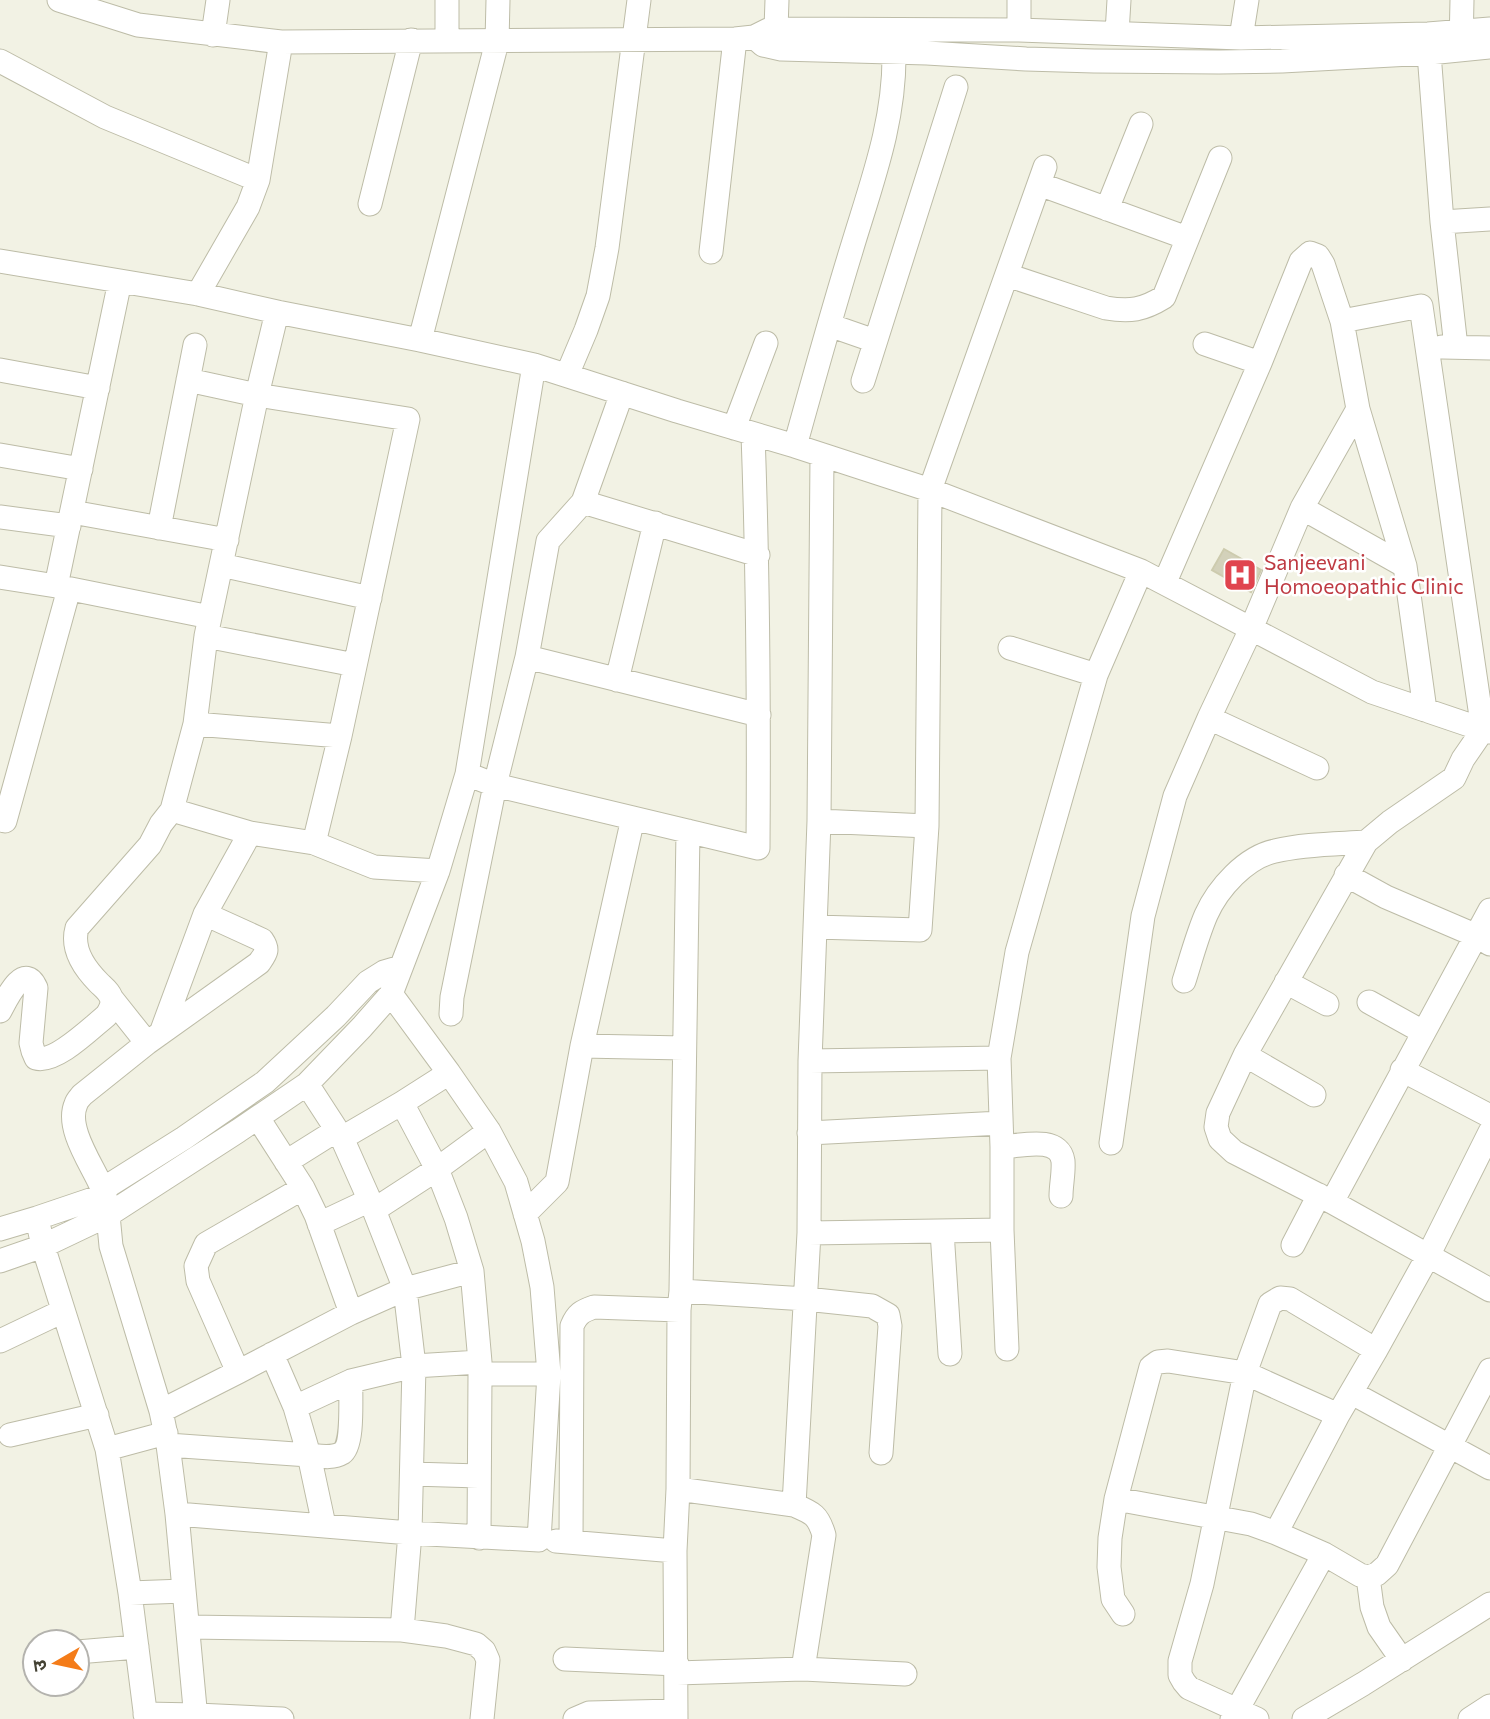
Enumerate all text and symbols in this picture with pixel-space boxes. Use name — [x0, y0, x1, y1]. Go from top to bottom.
place label: Sanjeevani Homoeopathic Clinic — [1264, 549, 1464, 598]
hospital icon: Sanjeevani Homoeopathic Clinic — [1221, 556, 1259, 594]
north arrow — [21, 1628, 91, 1698]
text: उ — [26, 1658, 51, 1673]

